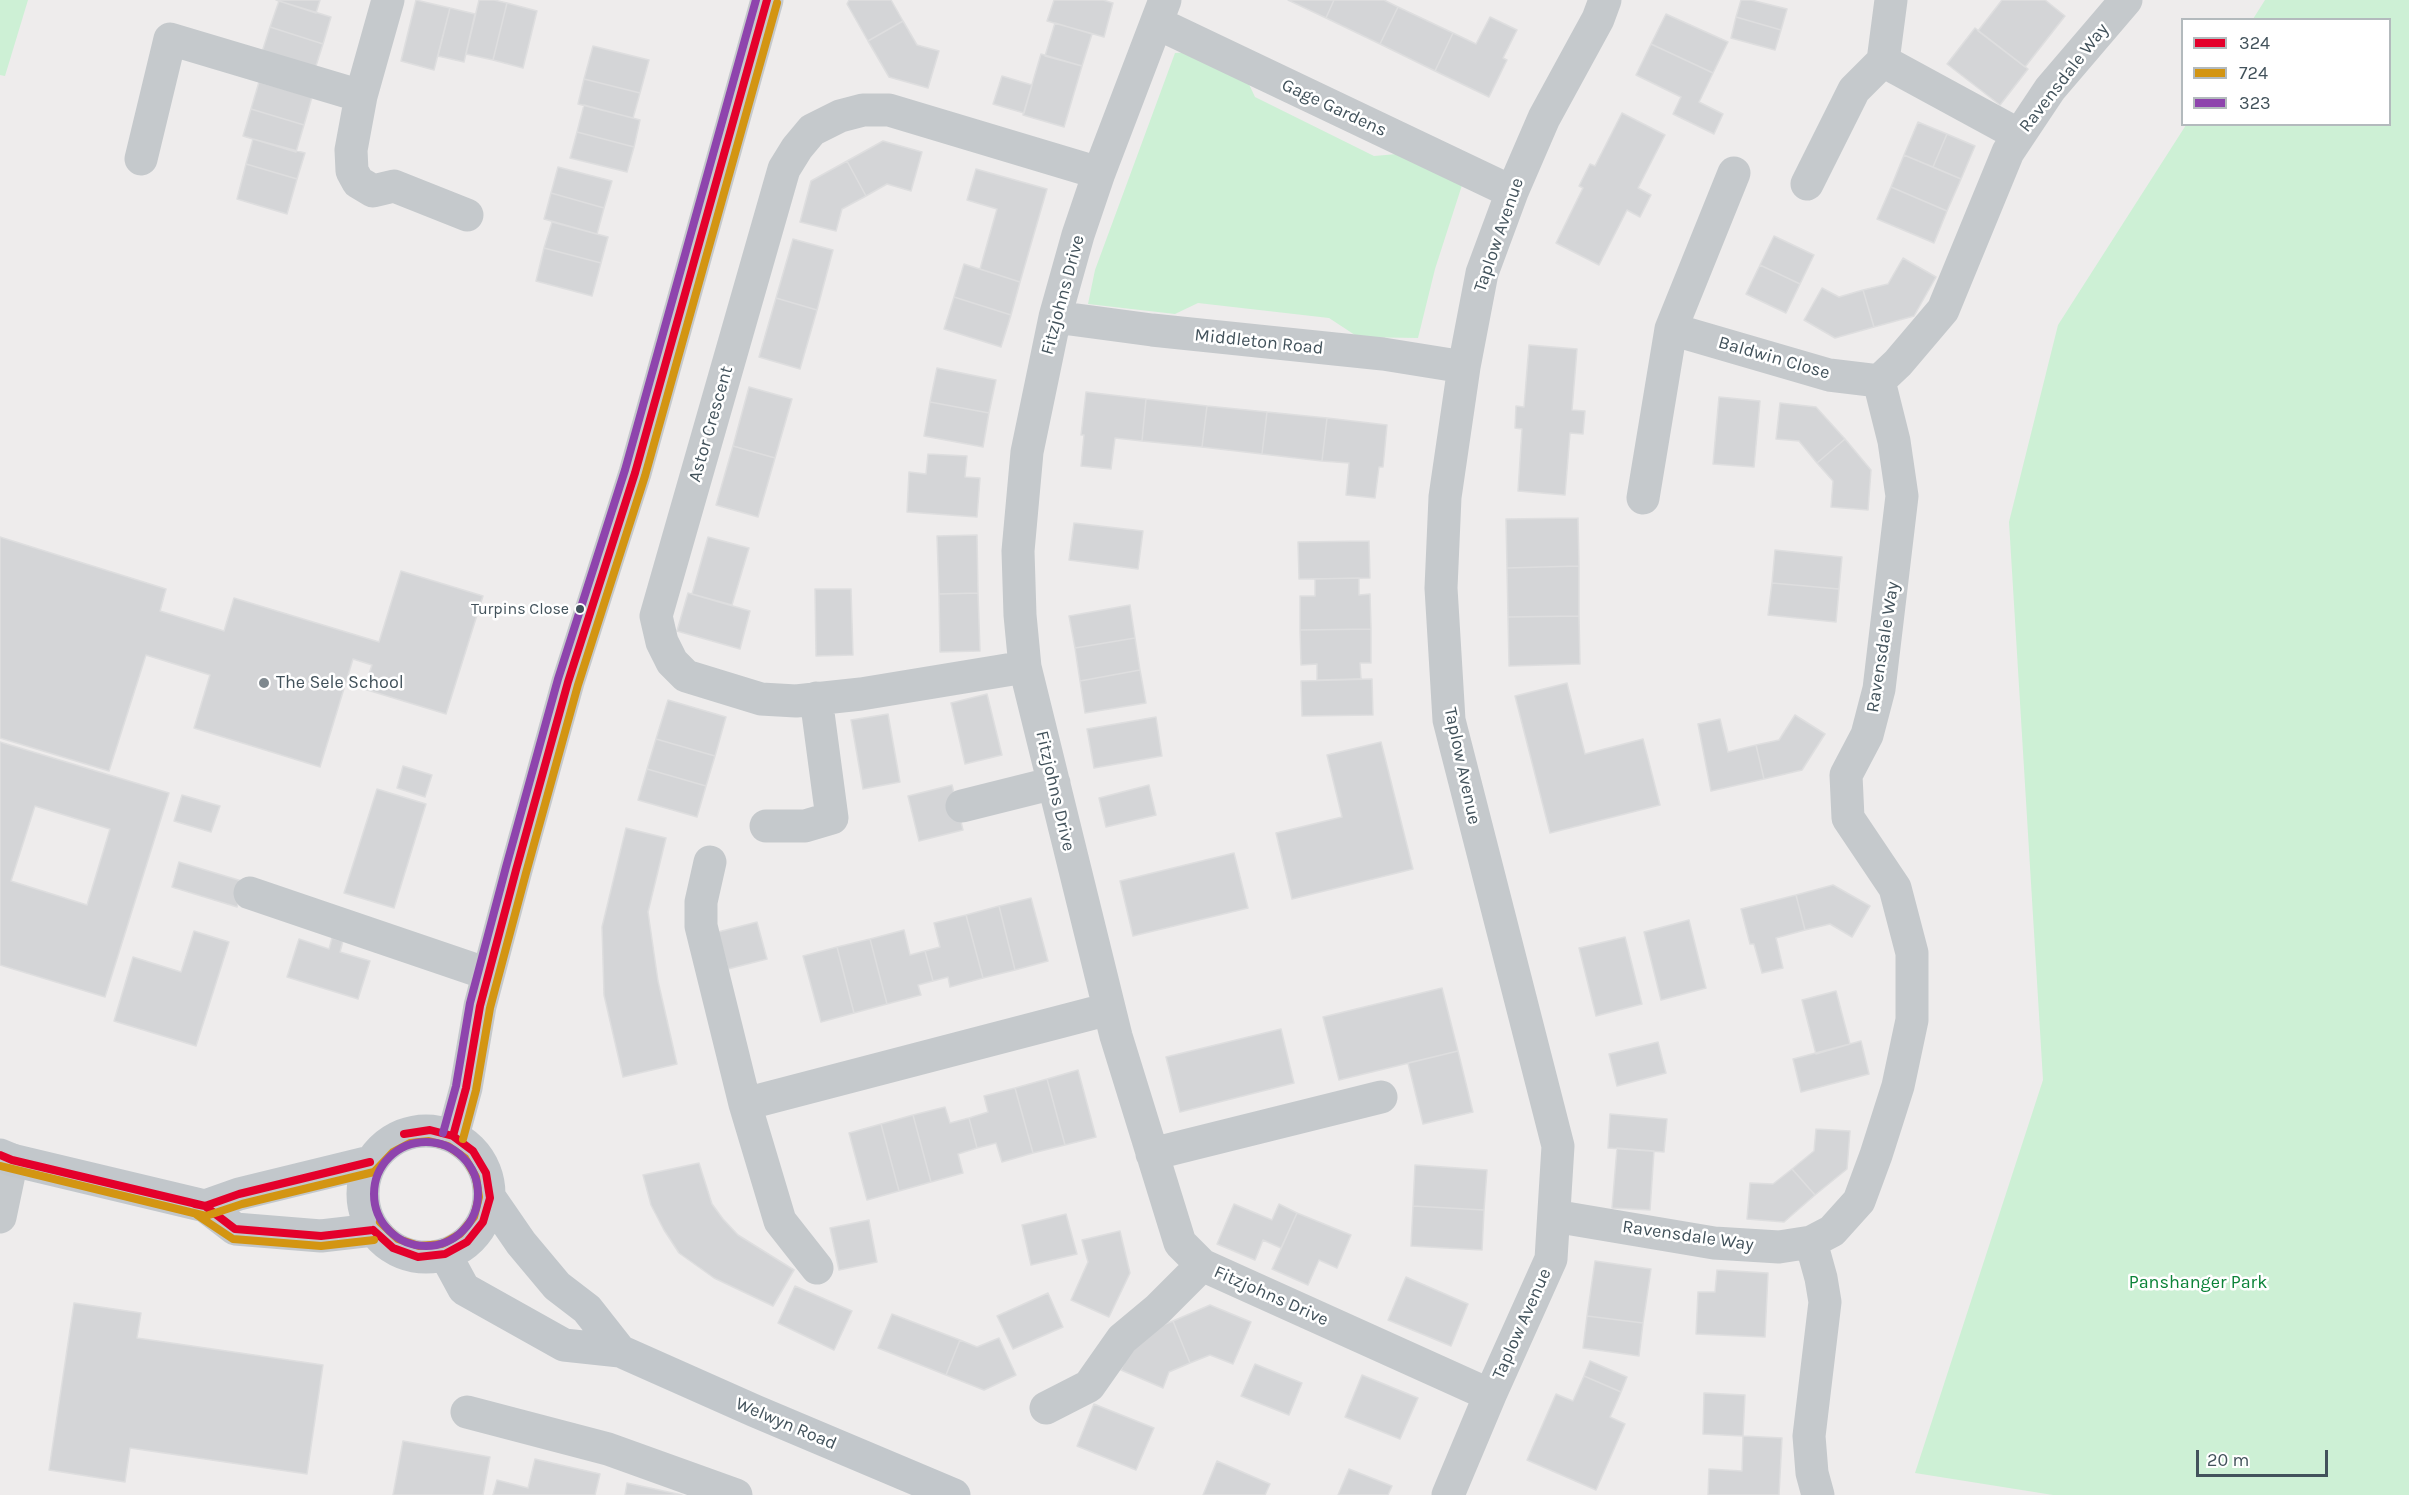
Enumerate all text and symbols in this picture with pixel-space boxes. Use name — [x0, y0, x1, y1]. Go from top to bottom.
legend — [2181, 18, 2391, 126]
street label: Ravensdale Way — [2015, 19, 2113, 137]
text: 324 — [2239, 32, 2270, 54]
text: 724 — [2239, 62, 2268, 84]
street label: Gage Gardens — [1278, 74, 1390, 142]
text: 323 — [2239, 92, 2271, 114]
street label: Taplow Avenue — [1469, 175, 1529, 295]
street label: Fitzjohns Drive — [1037, 233, 1089, 357]
street label: Middleton Road — [1194, 324, 1324, 360]
street label: Baldwin Close — [1716, 332, 1832, 384]
street label: Astor Crescent — [684, 364, 738, 484]
street label: Ravensdale Way — [1862, 580, 1904, 714]
place label: Turpins Close — [471, 599, 569, 619]
marker: Turpins Close — [574, 603, 586, 615]
place label: The Sele School — [276, 672, 404, 694]
marker: The Sele School — [257, 676, 271, 690]
street label: Taplow Avenue — [1439, 705, 1485, 827]
street label: Fitzjohns Drive — [1031, 729, 1079, 853]
street label: Ravensdale Way — [1621, 1216, 1755, 1256]
street label: Fitzjohns Drive — [1210, 1261, 1332, 1331]
street label: Taplow Avenue — [1488, 1265, 1556, 1383]
park label: Panshanger Park — [2129, 1272, 2267, 1294]
street label: Welwyn Road — [732, 1393, 840, 1455]
scale bar — [2199, 1438, 2331, 1476]
text: 20 m — [2207, 1449, 2249, 1471]

